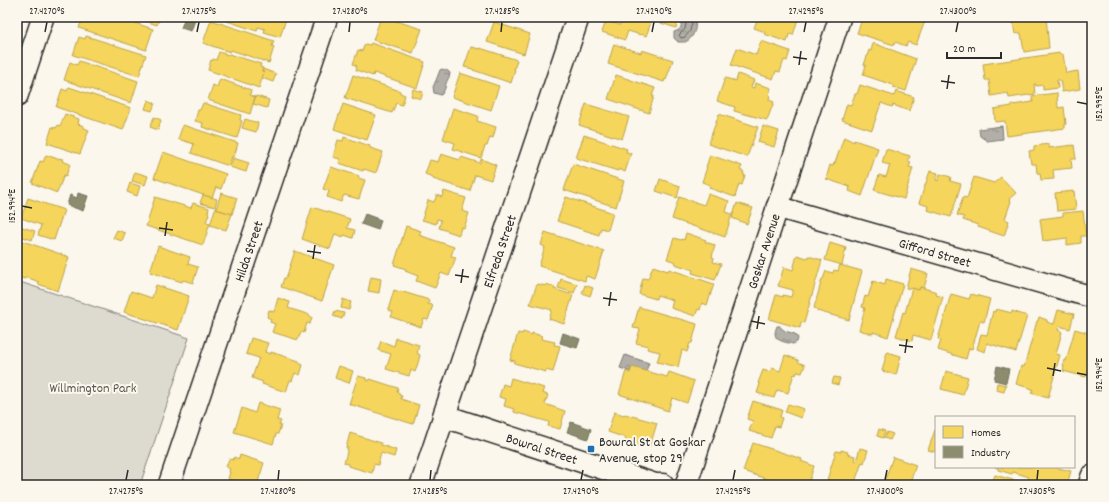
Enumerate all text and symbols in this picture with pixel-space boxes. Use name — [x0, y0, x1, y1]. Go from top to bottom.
text: 27.4270°S — [29, 5, 65, 19]
text: 27.4275°S — [182, 5, 216, 19]
text: 27.4280°S — [332, 5, 368, 19]
text: 27.4285°S — [485, 5, 519, 19]
text: 27.4290°S — [636, 5, 672, 19]
text: 27.4295°S — [788, 5, 824, 19]
text: 27.4300°S — [940, 5, 976, 19]
scale bar — [947, 34, 1001, 60]
text: 20 m — [953, 41, 976, 58]
text: 152.995°E — [1093, 86, 1107, 121]
text: 152.994°E — [6, 189, 20, 223]
street label: Goskar Avenue — [743, 211, 786, 292]
street label: Elfreda Street — [479, 212, 523, 291]
street label: Hilda Street — [230, 218, 270, 285]
street label: Gifford Street — [896, 234, 973, 274]
text: 152.994°E — [1093, 358, 1107, 392]
park label: Willmington Park — [50, 379, 137, 399]
legend — [935, 416, 1075, 468]
text: Homes — [971, 425, 1001, 442]
street label: Bowral Street — [503, 429, 580, 471]
place label: Bowral St at Goskar Avenue, stop 29 — [599, 433, 706, 469]
marker: Bowral St at Goskar Avenue, stop 29 — [586, 444, 596, 454]
text: Industry — [971, 445, 1011, 462]
text: 27.4275°S — [109, 485, 143, 499]
text: 27.4280°S — [260, 485, 296, 499]
text: 27.4285°S — [413, 485, 447, 499]
text: 27.4290°S — [563, 485, 599, 499]
text: 27.4295°S — [715, 485, 751, 499]
text: 27.4300°S — [867, 485, 903, 499]
text: 27.4305°S — [1019, 485, 1055, 499]

